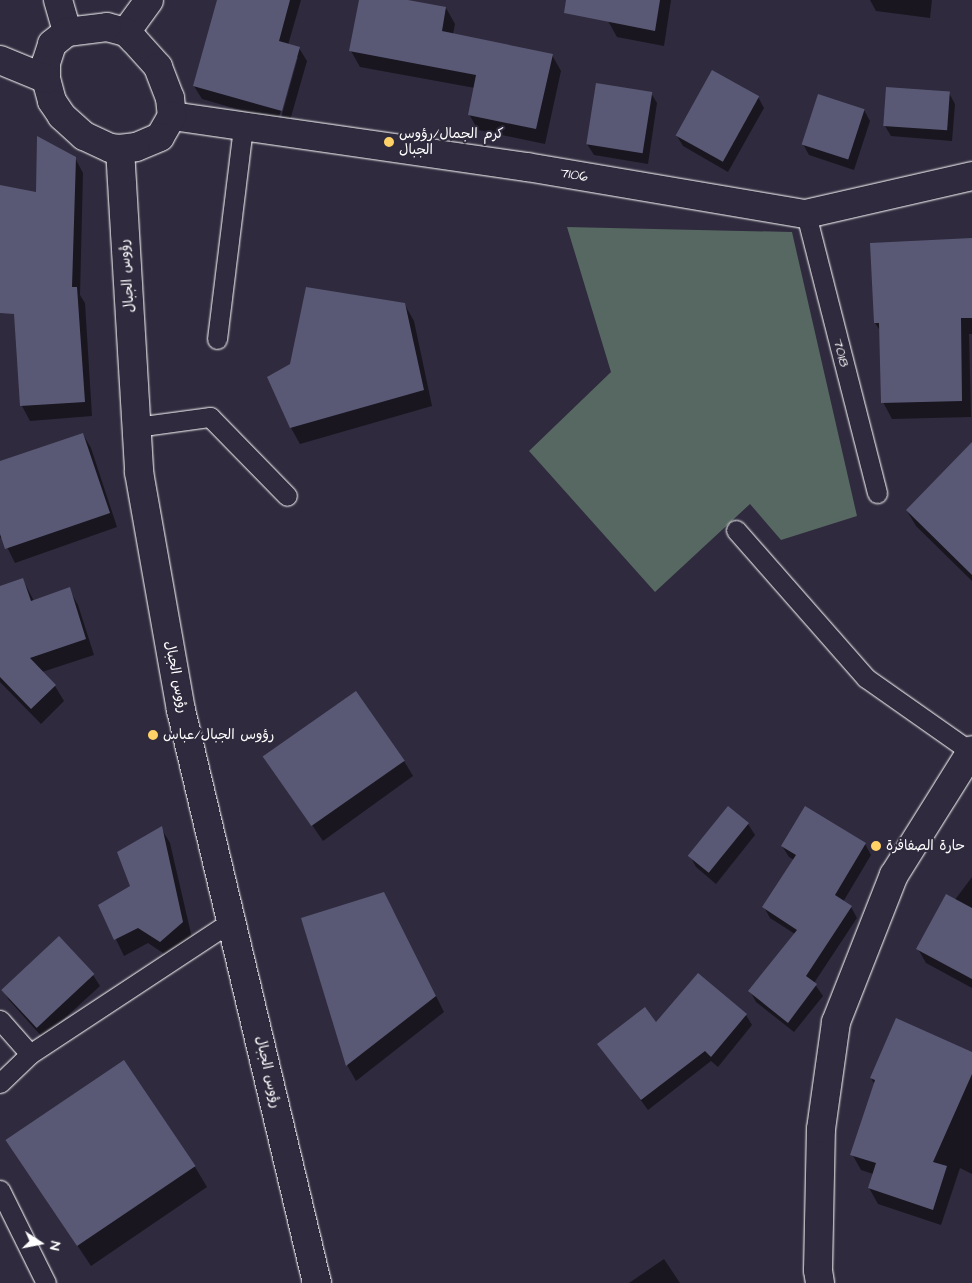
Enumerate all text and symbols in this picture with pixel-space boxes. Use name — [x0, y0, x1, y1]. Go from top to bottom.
place label: كرم الجمال/رؤوس الجبال — [399, 126, 504, 158]
marker: كرم الجمال/رؤوس الجبال — [383, 136, 395, 148]
street label: 7106 — [559, 164, 589, 186]
street label: رؤوس الجبال — [115, 239, 139, 313]
street label: 7018 — [829, 337, 853, 369]
street label: رؤوس الجبال — [161, 639, 191, 715]
place label: رؤوس الجبال/عباس — [163, 727, 274, 743]
marker: رؤوس الجبال/عباس — [147, 729, 159, 741]
place label: حارة الصفافرة — [886, 838, 965, 854]
marker: حارة الصفافرة — [870, 840, 882, 852]
street label: رؤوس الجبال — [252, 1034, 284, 1110]
north arrow — [15, 1218, 65, 1268]
text: N — [44, 1240, 65, 1252]

